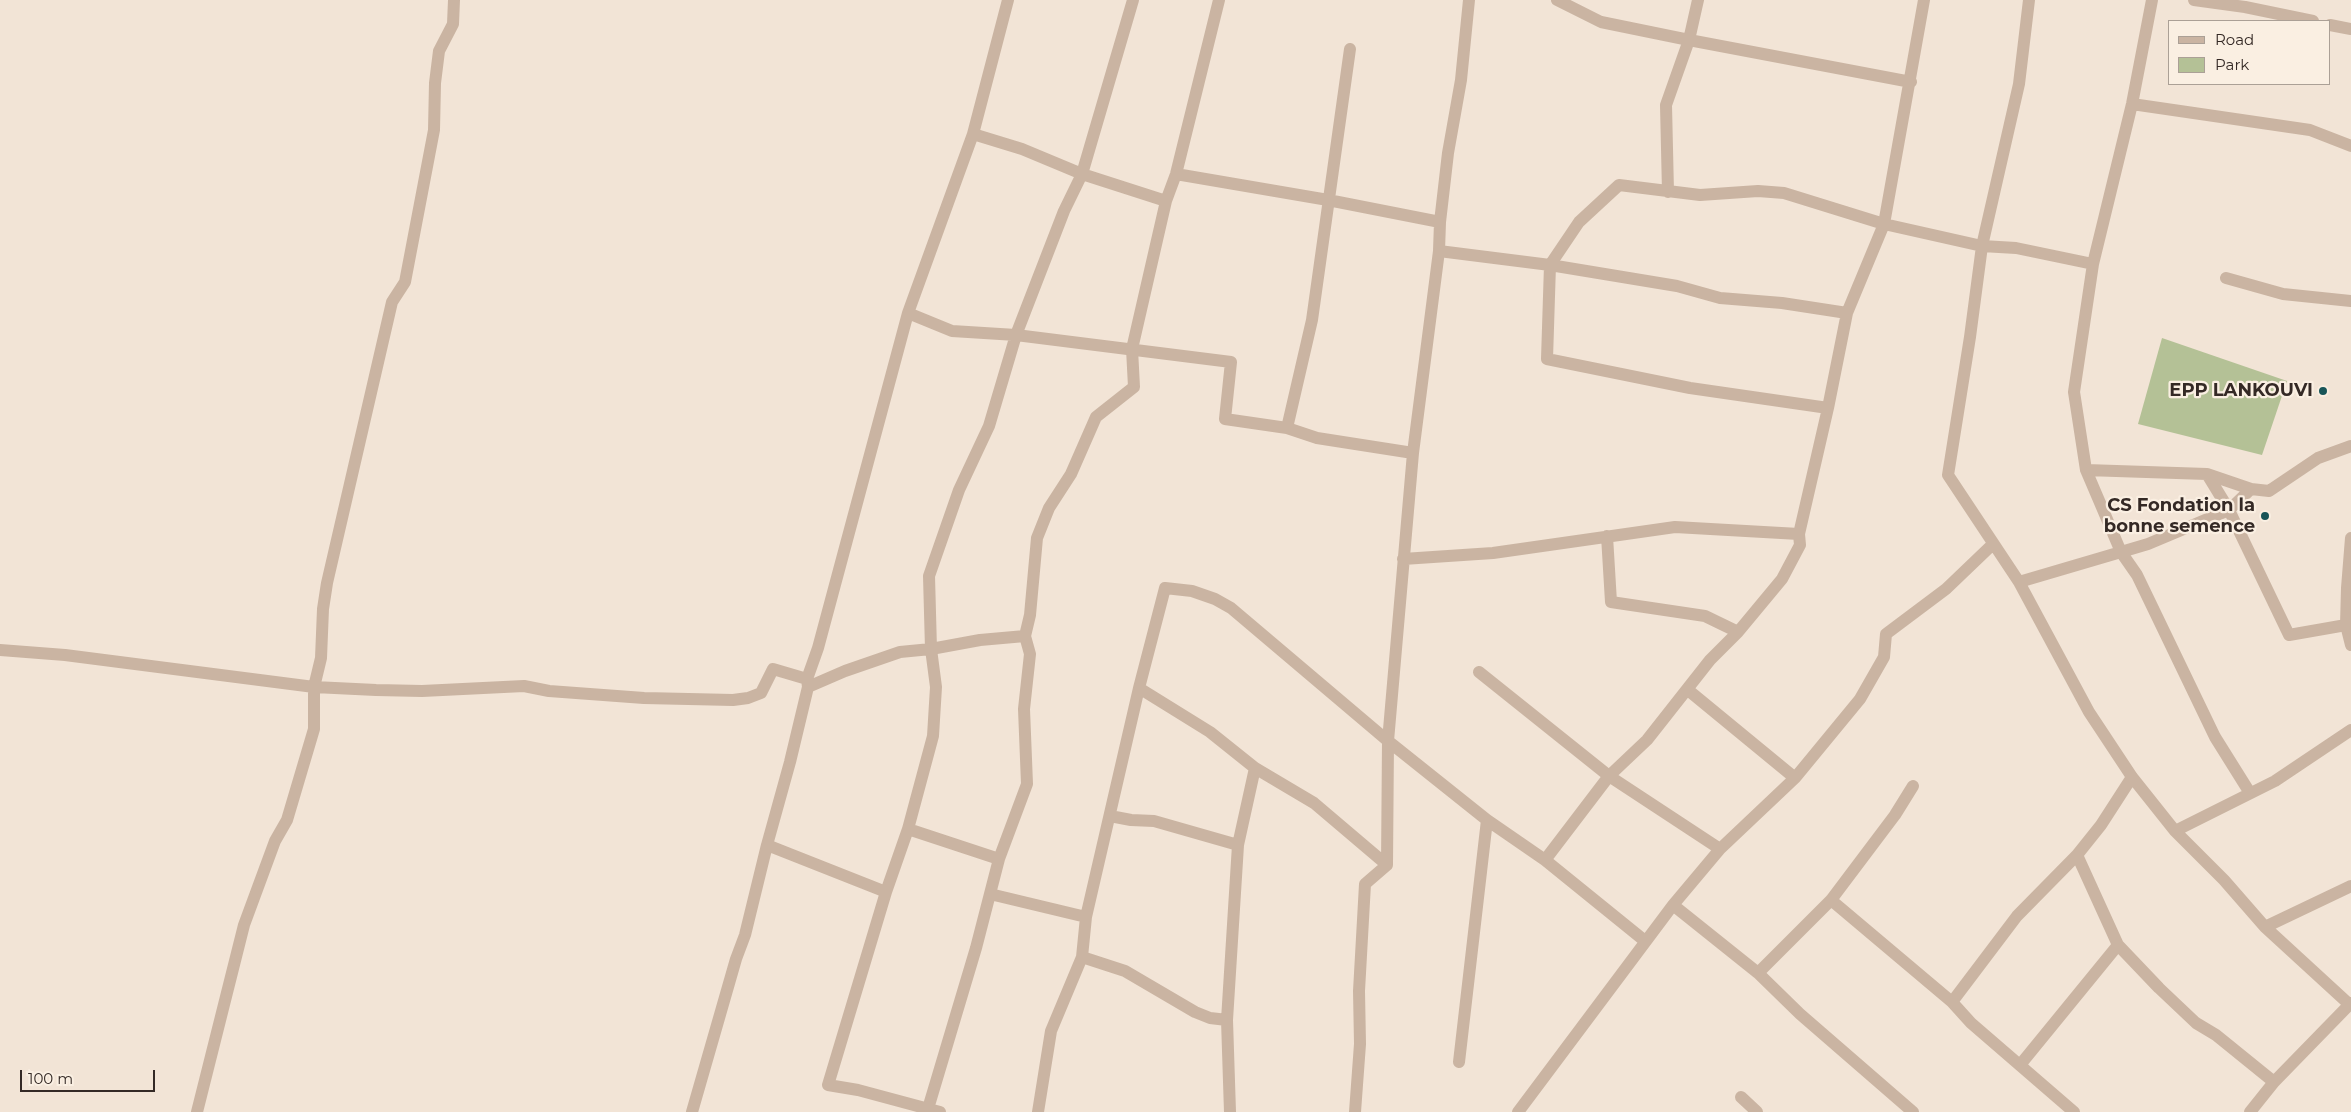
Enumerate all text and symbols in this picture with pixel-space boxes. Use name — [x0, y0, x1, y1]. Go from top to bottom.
legend — [2168, 20, 2331, 85]
text: Road — [2215, 30, 2254, 49]
text: Park — [2215, 55, 2249, 74]
place label: EPP LANKOUVI — [2169, 380, 2313, 402]
marker: EPP LANKOUVI — [2317, 385, 2329, 397]
place label: CS Fondation la bonne semence — [2104, 495, 2255, 538]
marker: CS Fondation la bonne semence — [2259, 510, 2271, 522]
scale bar — [22, 1060, 158, 1092]
text: 100 m — [28, 1069, 73, 1088]

